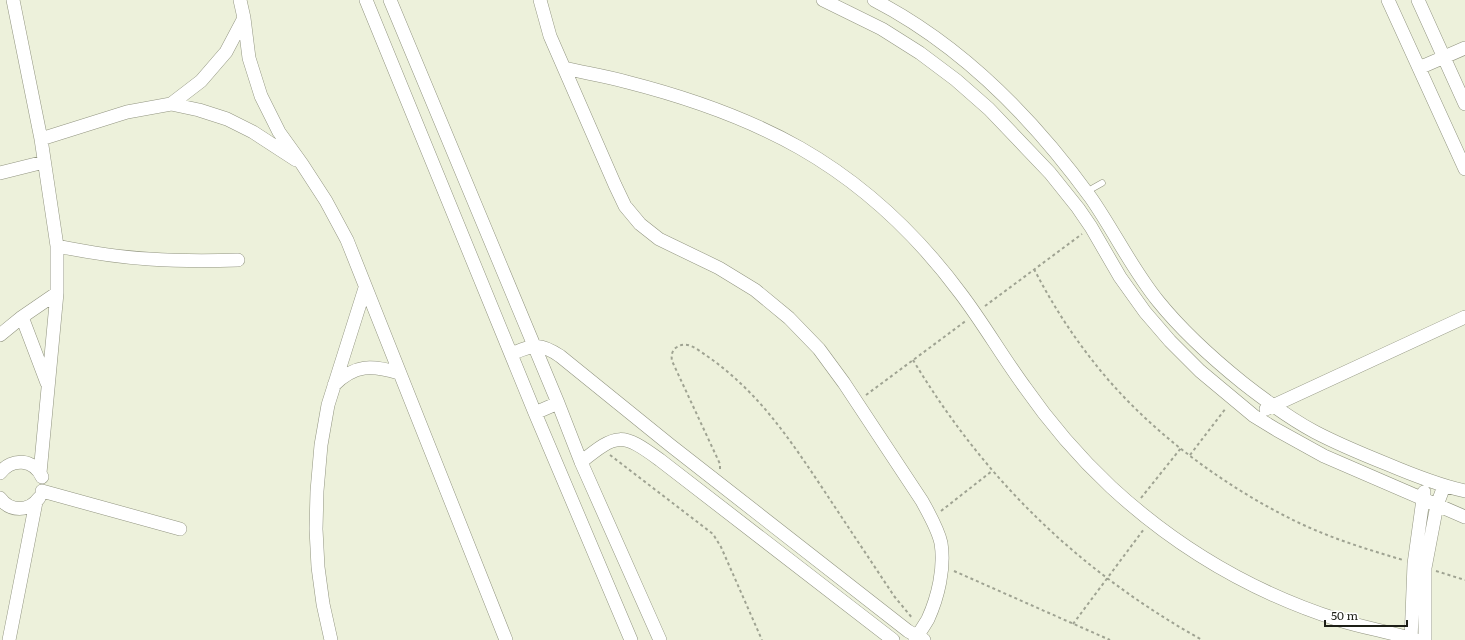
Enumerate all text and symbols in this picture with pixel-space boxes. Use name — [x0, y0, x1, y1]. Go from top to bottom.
scale bar — [1325, 602, 1407, 628]
text: 50 m — [1331, 606, 1358, 624]

